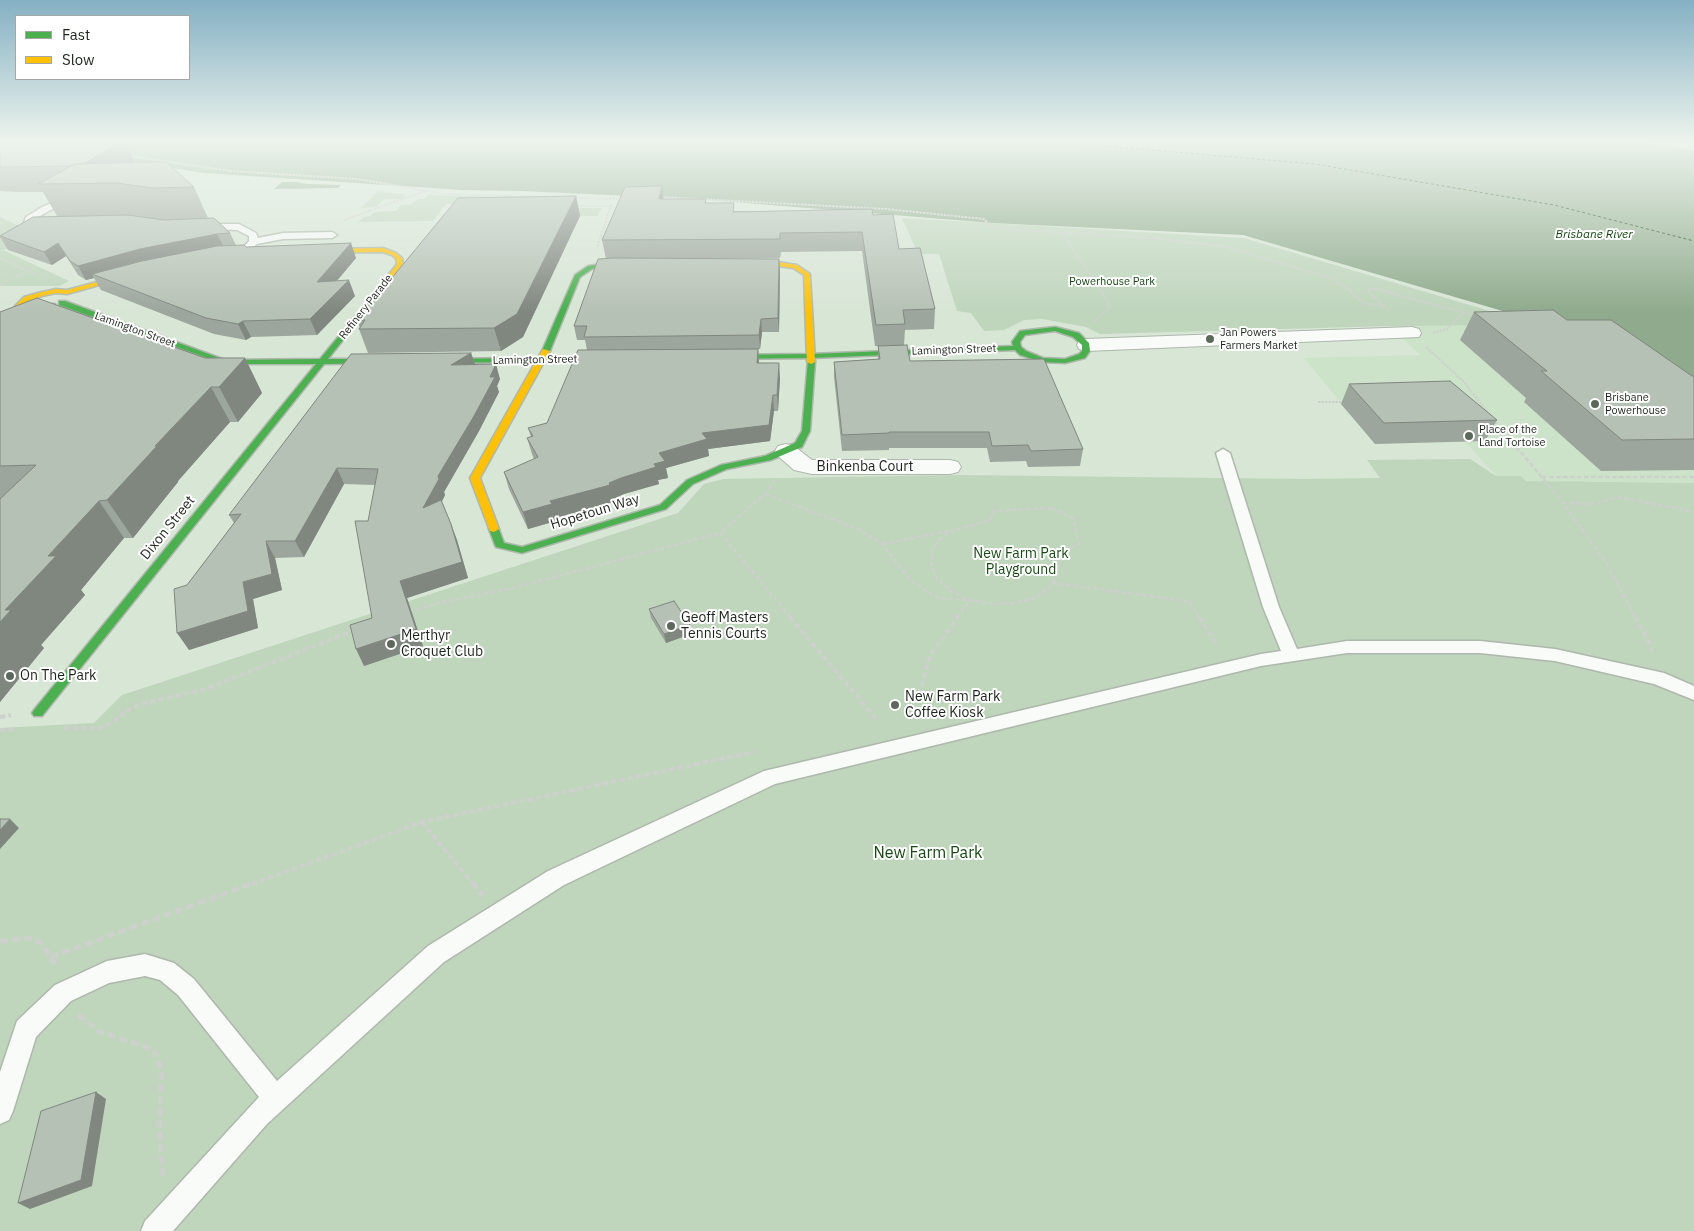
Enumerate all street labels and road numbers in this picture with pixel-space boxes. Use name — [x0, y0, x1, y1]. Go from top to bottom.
street label: Refinery Parade — [337, 272, 395, 342]
street label: Lamington Street — [93, 309, 177, 351]
street label: Lamington Street — [911, 342, 997, 358]
street label: Lamington Street — [493, 353, 577, 367]
street label: Binkenba Court — [817, 459, 913, 475]
street label: Hopetoun Way — [548, 490, 642, 534]
street label: Dixon Street — [137, 493, 199, 563]

